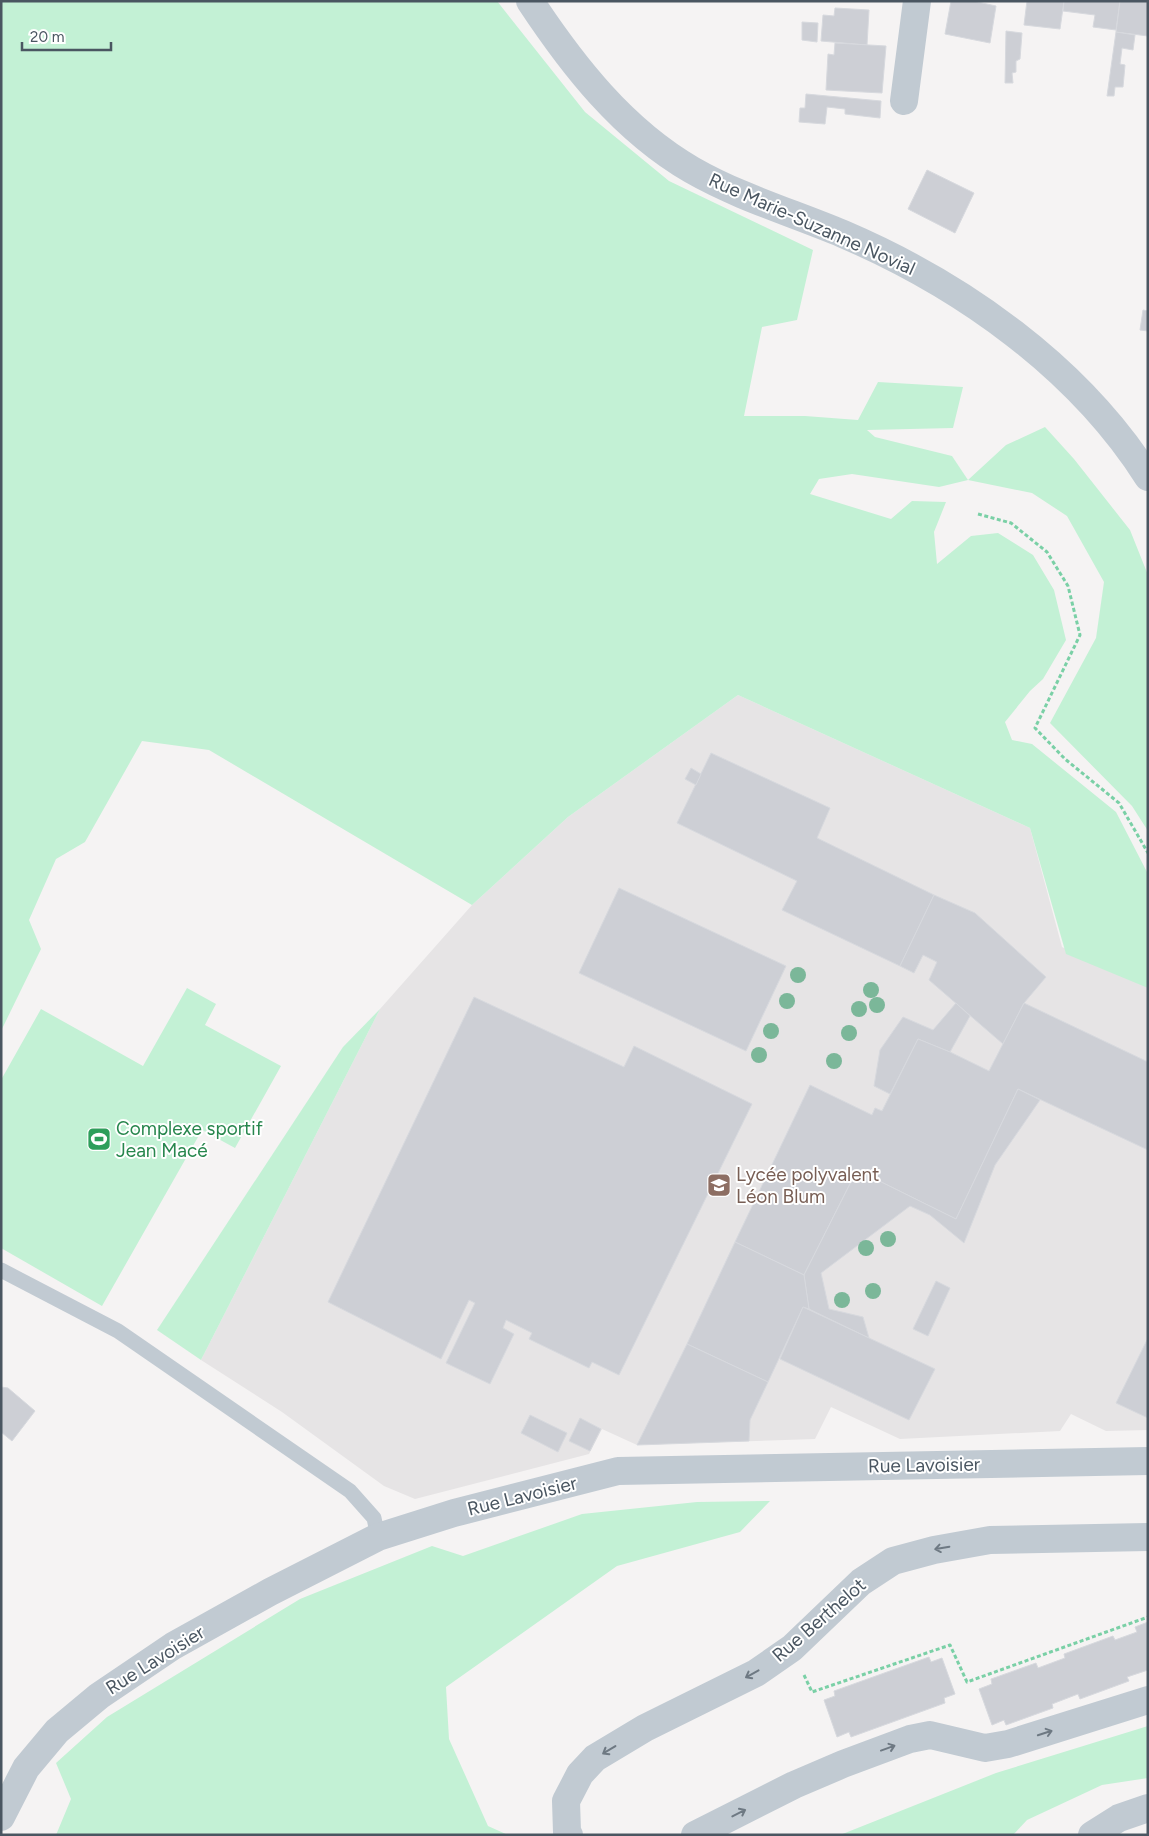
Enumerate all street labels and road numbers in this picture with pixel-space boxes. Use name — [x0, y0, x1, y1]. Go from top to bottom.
street label: Rue Marie-Suzanne Novial — [705, 168, 919, 280]
street label: Rue Lavoisier — [868, 1453, 981, 1477]
street label: Rue Lavoisier — [465, 1471, 580, 1521]
street label: Rue Berthelot — [767, 1573, 871, 1667]
street label: Rue Lavoisier — [101, 1620, 209, 1699]

